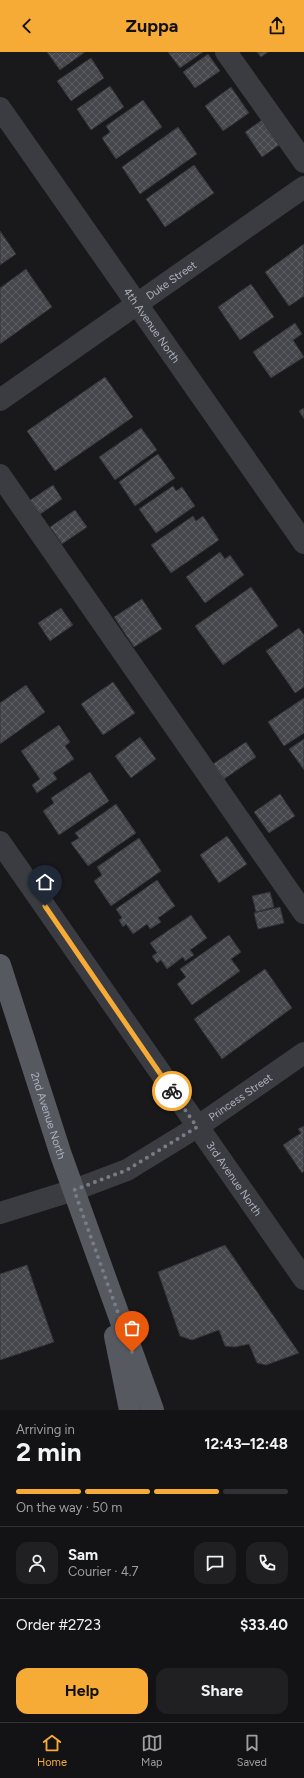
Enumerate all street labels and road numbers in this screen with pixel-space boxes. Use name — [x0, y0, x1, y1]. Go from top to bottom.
street label: Duke Street — [144, 258, 199, 303]
street label: 4th Avenue North — [121, 285, 182, 366]
street label: 2nd Avenue North — [28, 1071, 68, 1161]
street label: Princess Street — [206, 1071, 275, 1124]
street label: 3rd Avenue North — [203, 1139, 264, 1219]

